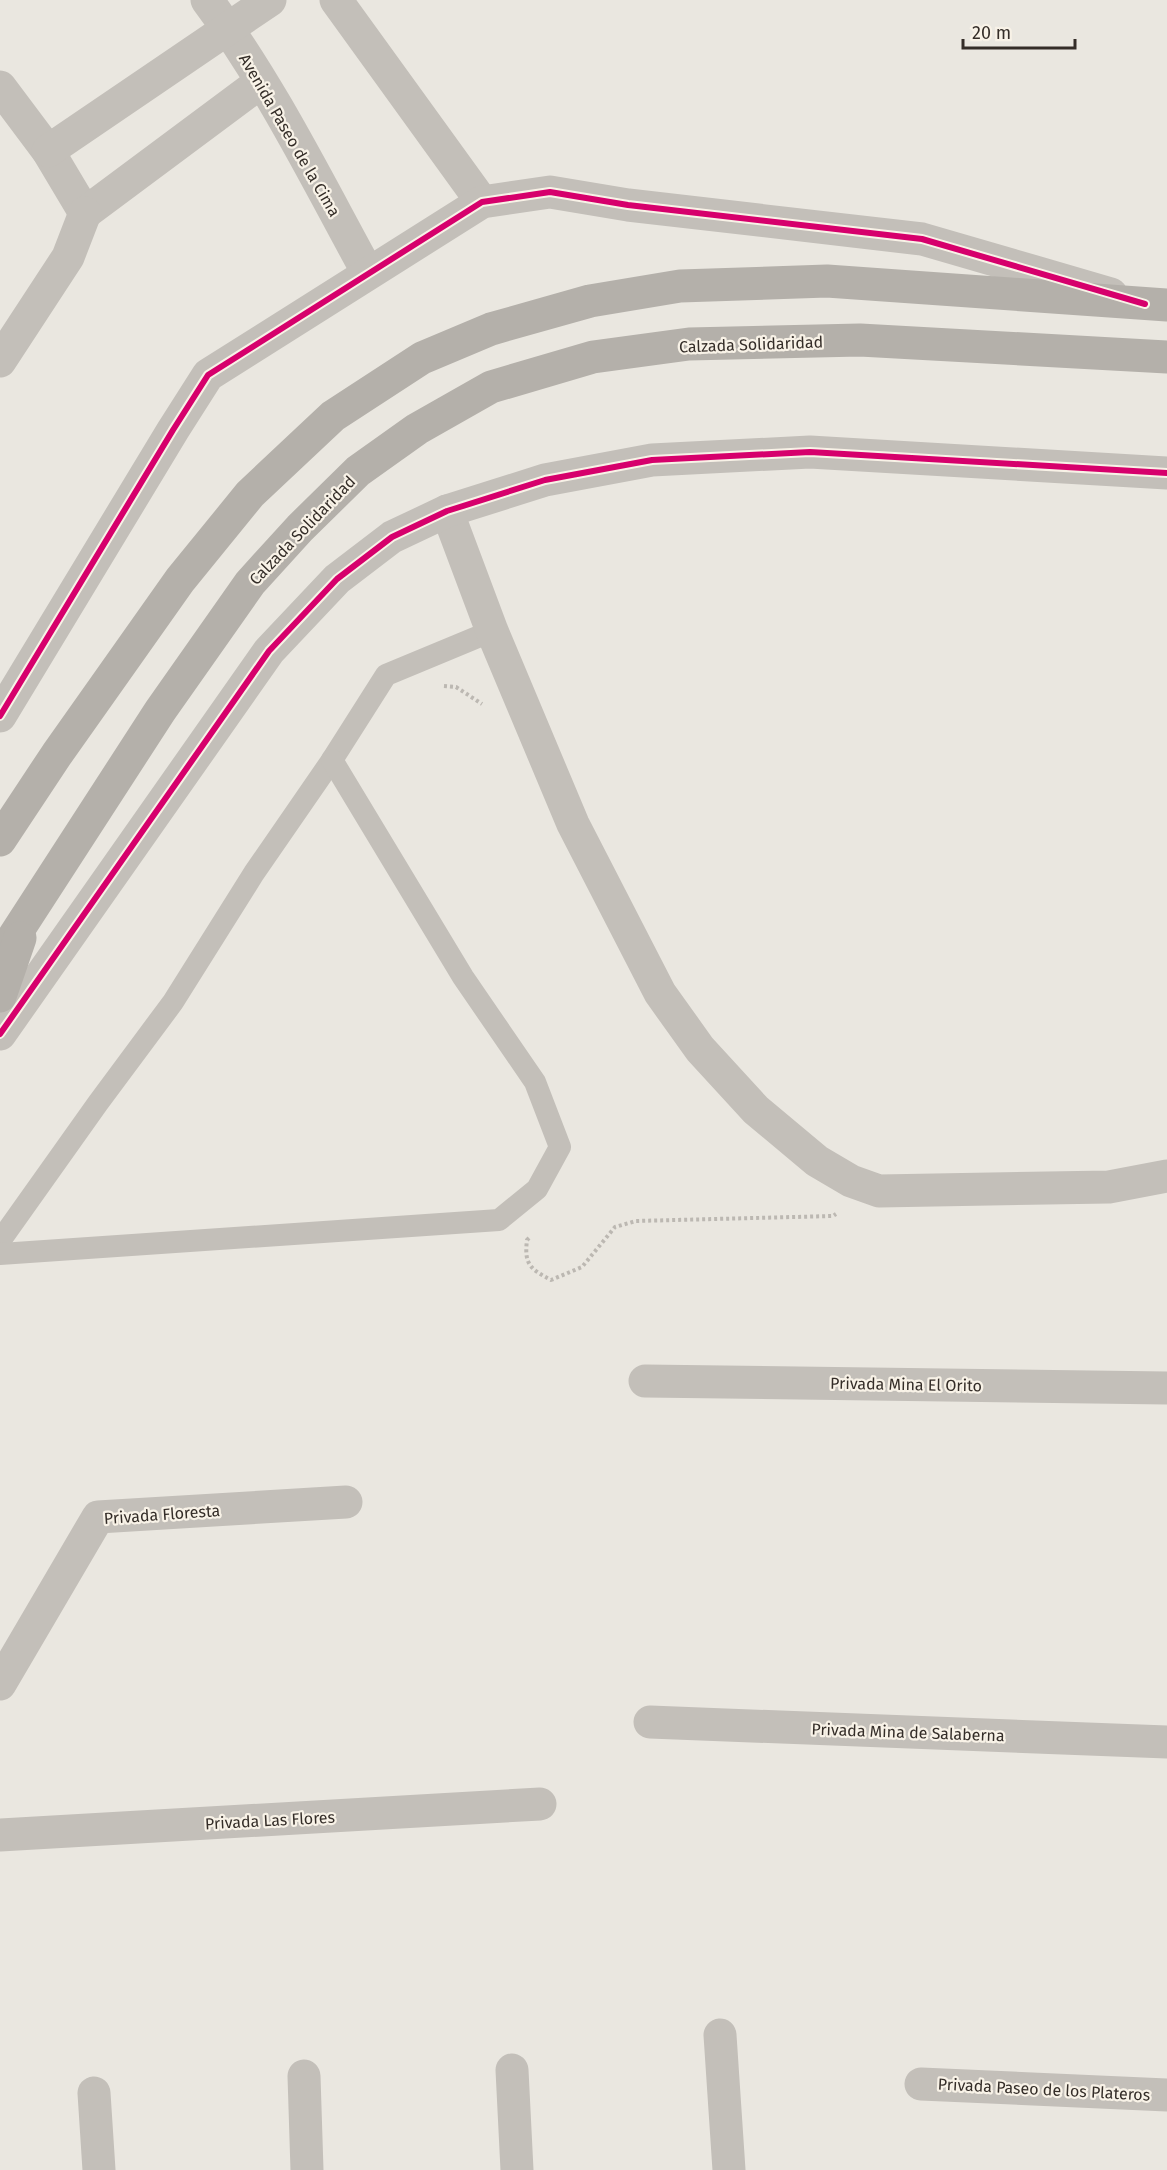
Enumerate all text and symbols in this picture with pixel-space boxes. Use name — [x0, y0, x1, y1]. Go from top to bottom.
scale bar — [963, 12, 1076, 50]
text: 20 m — [972, 22, 1011, 44]
street label: Avenida Paseo de la Cima — [235, 50, 344, 220]
street label: Calzada Solidaridad — [679, 332, 823, 357]
street label: Calzada Solidaridad — [245, 472, 359, 589]
street label: Privada Mina El Orito — [830, 1374, 982, 1395]
street label: Privada Floresta — [103, 1501, 221, 1528]
street label: Privada Mina de Salaberna — [811, 1720, 1005, 1745]
street label: Privada Las Flores — [205, 1808, 335, 1833]
street label: Privada Paseo de los Plateros — [937, 2074, 1151, 2105]

